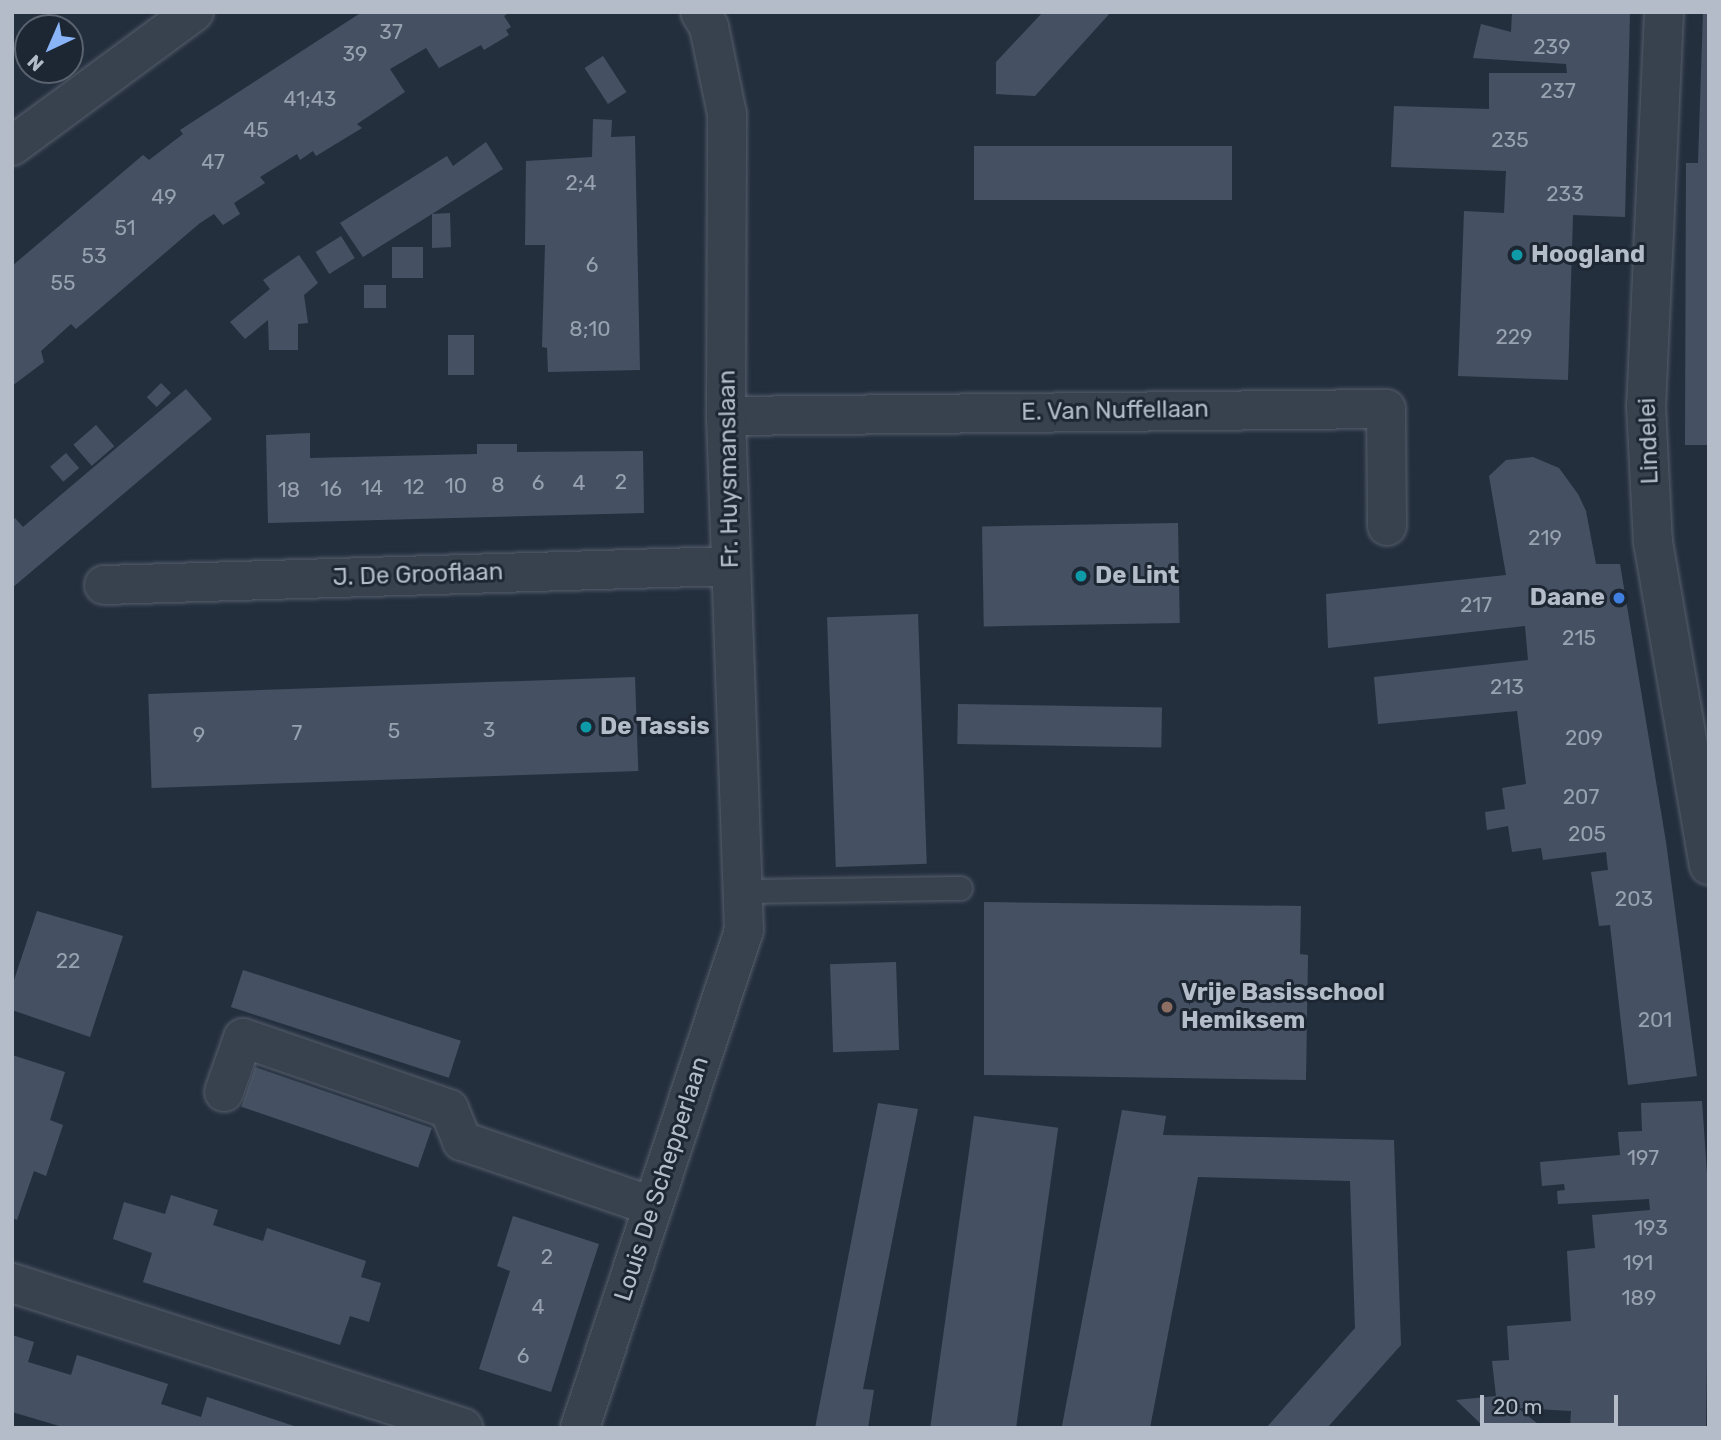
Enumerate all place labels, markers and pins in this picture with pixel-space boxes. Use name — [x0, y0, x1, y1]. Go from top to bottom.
place label: Hoogland — [1531, 241, 1645, 269]
marker: Hoogland — [1509, 247, 1525, 263]
place label: De Lint — [1095, 562, 1179, 590]
marker: De Lint — [1073, 568, 1089, 584]
place label: Daane — [1530, 584, 1605, 612]
marker: Daane — [1611, 590, 1627, 606]
place label: De Tassis — [600, 713, 710, 741]
marker: De Tassis — [578, 719, 594, 735]
place label: Vrije Basisschool Hemiksem — [1181, 979, 1385, 1035]
marker: Vrije Basisschool Hemiksem — [1159, 999, 1175, 1015]

